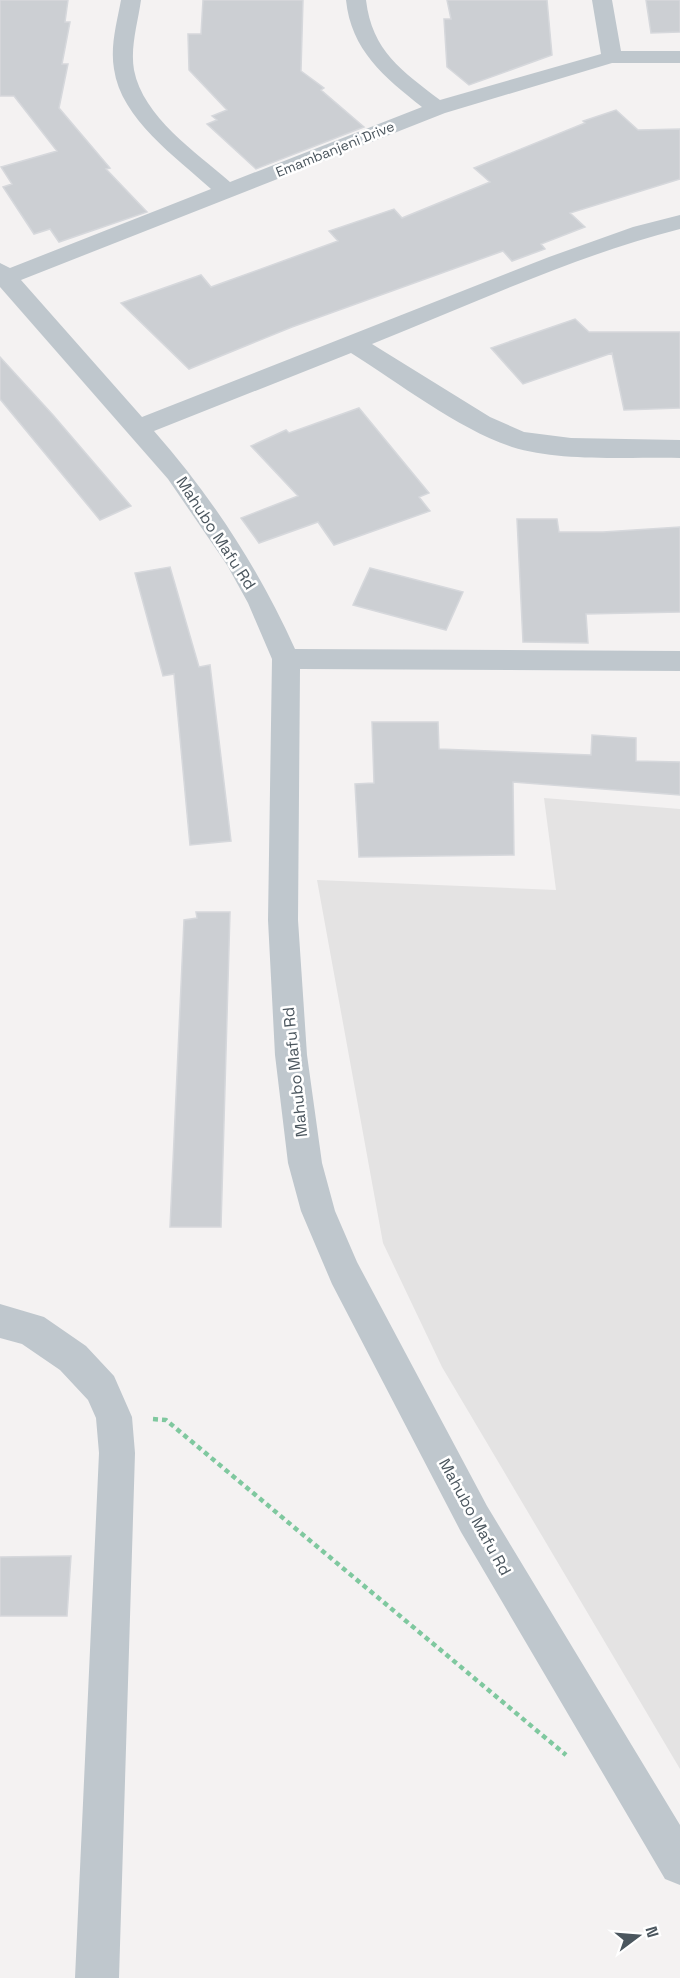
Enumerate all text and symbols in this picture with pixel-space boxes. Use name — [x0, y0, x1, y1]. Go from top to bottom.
street label: Emambanjeni Drive — [273, 117, 397, 181]
street label: Mahubo Mafu Rd — [172, 472, 260, 594]
street label: Mahubo Mafu Rd — [278, 1006, 312, 1138]
street label: Mahubo Mafu Rd — [434, 1455, 516, 1579]
north arrow — [608, 1906, 668, 1966]
text: N — [640, 1924, 664, 1940]

